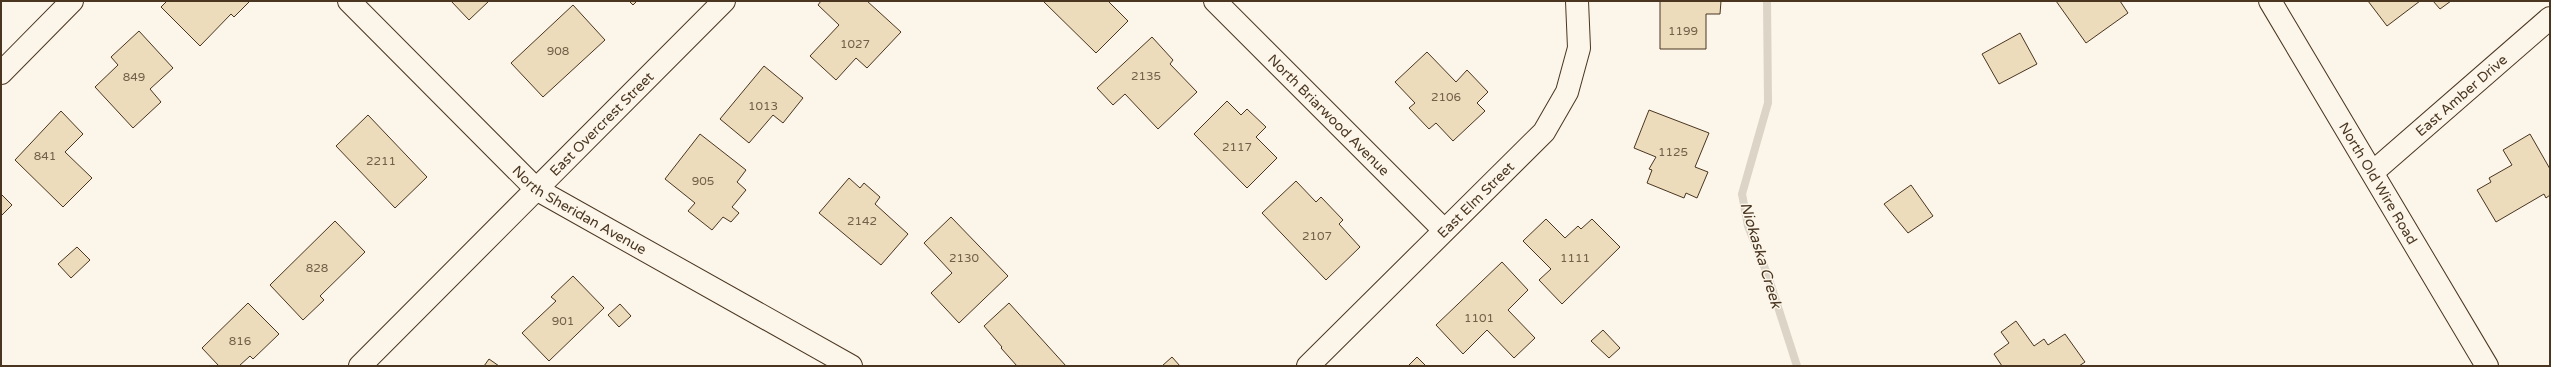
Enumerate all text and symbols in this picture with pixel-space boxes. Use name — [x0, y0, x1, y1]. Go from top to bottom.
house number: 1199 — [1668, 24, 1698, 38]
house number: 1027 — [840, 37, 870, 51]
house number: 908 — [547, 44, 569, 58]
street label: North Briarwood Avenue — [1264, 51, 1393, 180]
street label: East Amber Drive — [2412, 51, 2511, 140]
street label: East Overcrest Street — [546, 68, 658, 180]
house number: 2135 — [1131, 69, 1161, 83]
house number: 849 — [123, 70, 145, 84]
house number: 2106 — [1431, 90, 1461, 104]
house number: 1013 — [748, 99, 778, 113]
street label: North Old Wire Road — [2335, 119, 2421, 248]
house number: 2117 — [1222, 140, 1252, 154]
house number: 1125 — [1658, 145, 1688, 159]
house number: 841 — [34, 149, 56, 163]
house number: 2211 — [366, 154, 396, 168]
street label: East Elm Street — [1434, 158, 1518, 242]
street label: North Sheridan Avenue — [509, 162, 649, 258]
house number: 905 — [692, 174, 714, 188]
water label: Niokaska Creek — [1736, 200, 1786, 312]
house number: 2142 — [847, 214, 877, 228]
house number: 2107 — [1302, 229, 1332, 243]
house number: 2130 — [949, 251, 980, 265]
house number: 1111 — [1560, 251, 1590, 265]
house number: 828 — [306, 261, 328, 275]
house number: 1101 — [1464, 311, 1494, 325]
house number: 901 — [552, 314, 574, 328]
house number: 816 — [229, 334, 251, 348]

